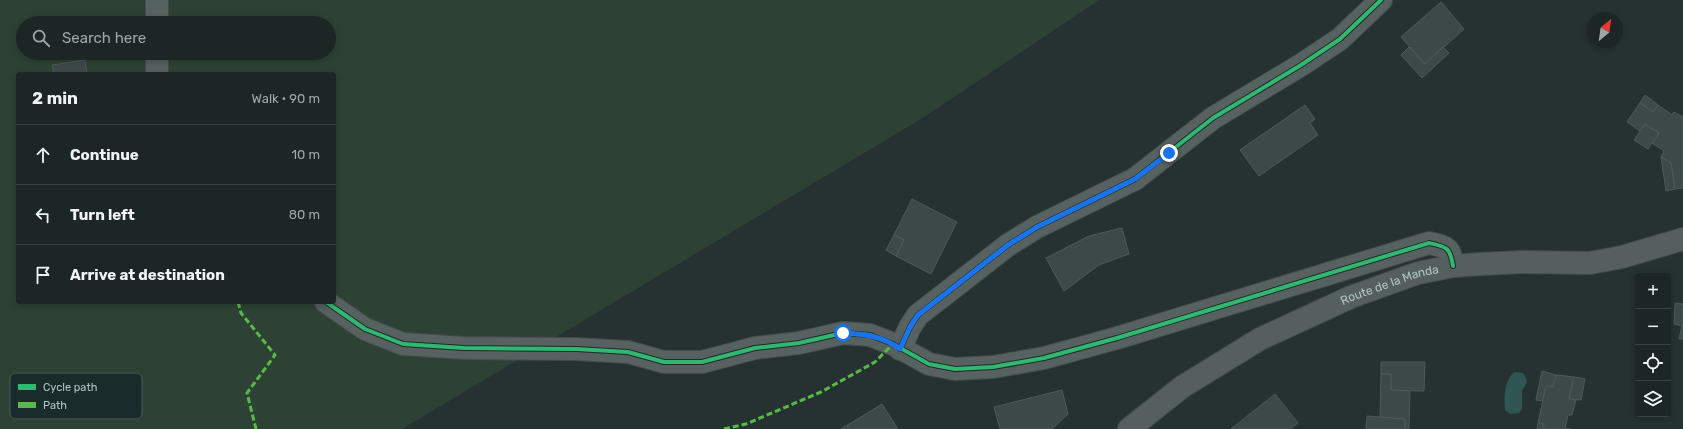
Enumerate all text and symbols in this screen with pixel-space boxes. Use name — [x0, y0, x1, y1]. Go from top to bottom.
north arrow — [1587, 12, 1623, 48]
search box — [16, 16, 336, 60]
icon: search — [30, 27, 52, 49]
text: Search here — [62, 29, 146, 47]
text: 2 min — [32, 88, 78, 108]
text: Walk · 90 m — [252, 91, 320, 106]
icon: ahead — [32, 144, 54, 166]
route end — [1160, 144, 1178, 162]
text: Continue — [70, 146, 139, 164]
text: 10 m — [291, 147, 320, 162]
icon: left — [32, 204, 54, 226]
text: Turn left — [70, 206, 135, 224]
text: 80 m — [289, 207, 320, 222]
street label: Route de la Manda — [1338, 262, 1440, 308]
icon: arrive — [32, 264, 54, 286]
text: Arrive at destination — [70, 266, 225, 284]
map controls — [1635, 273, 1671, 417]
button: + — [1635, 273, 1671, 309]
button: − — [1635, 309, 1671, 345]
route start — [834, 324, 852, 342]
button: locate — [1635, 345, 1671, 381]
legend — [10, 373, 142, 419]
text: Cycle path — [43, 381, 97, 394]
button: layers — [1635, 381, 1671, 417]
text: Path — [43, 399, 67, 412]

